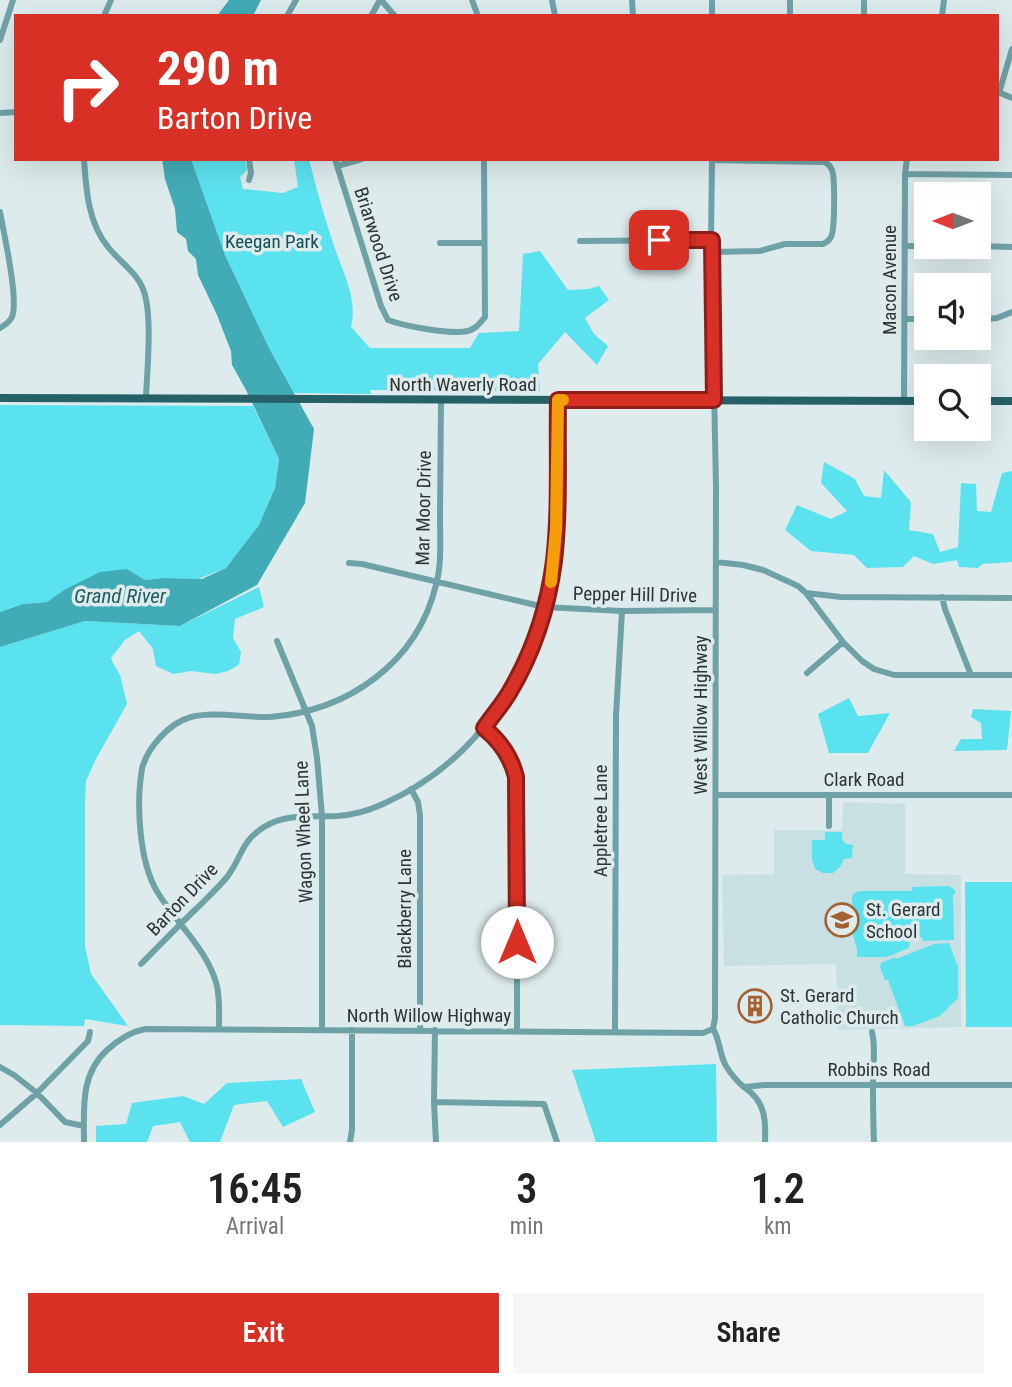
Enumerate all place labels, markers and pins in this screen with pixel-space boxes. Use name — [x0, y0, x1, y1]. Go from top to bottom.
pin — [629, 210, 689, 270]
place label: St. Gerard School — [866, 898, 941, 943]
school or university icon: St. Gerard School — [823, 901, 861, 939]
place label: St. Gerard Catholic Church — [780, 984, 899, 1029]
building icon: St. Gerard Catholic Church — [736, 987, 774, 1025]

